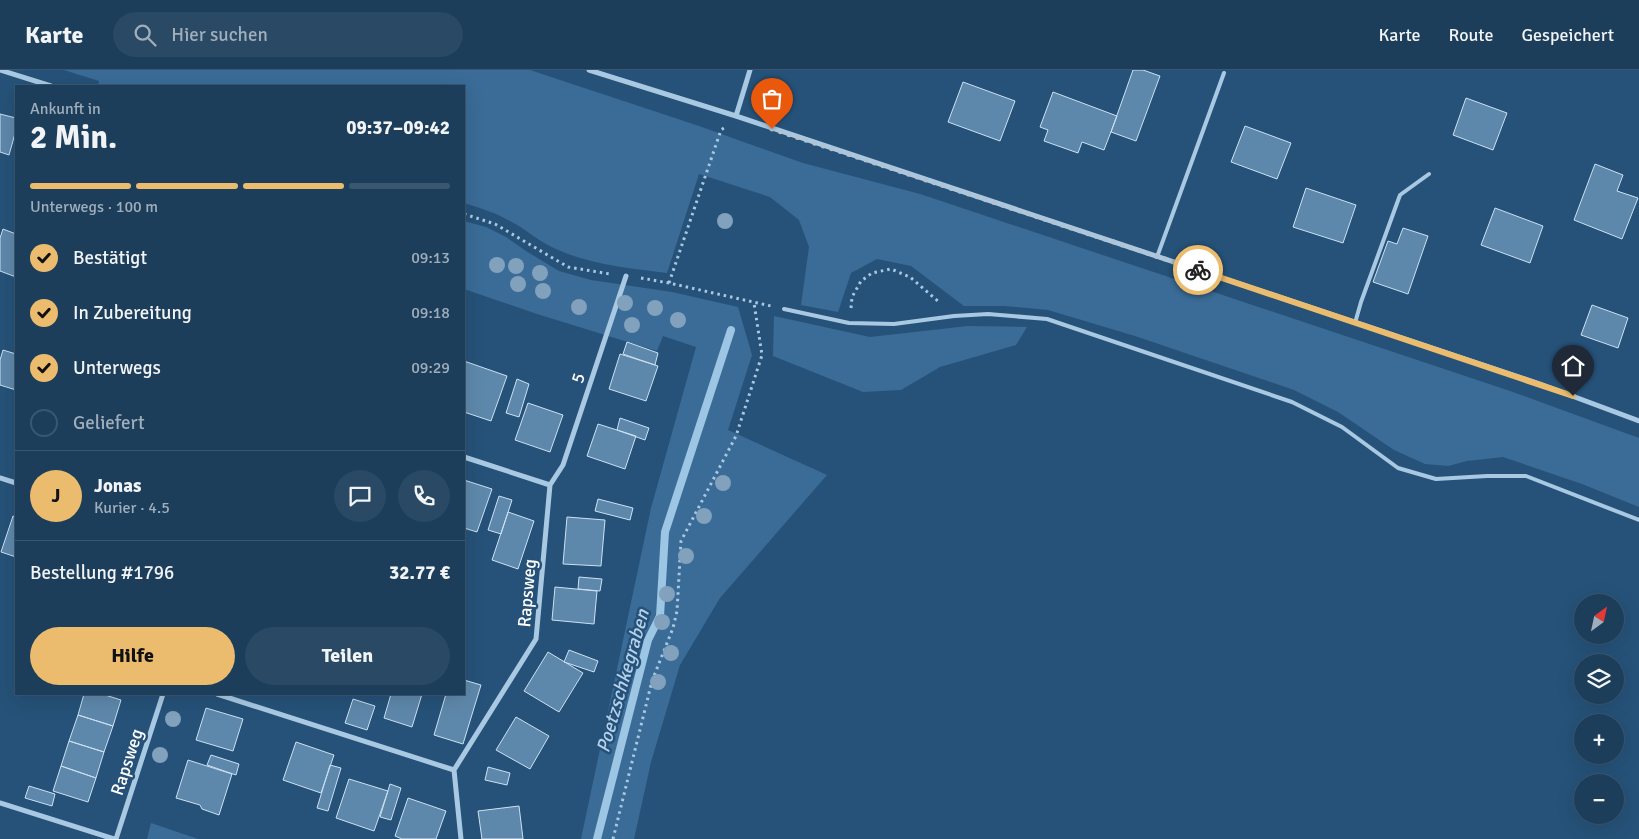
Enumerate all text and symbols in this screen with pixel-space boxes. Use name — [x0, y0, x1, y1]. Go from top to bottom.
search box — [113, 12, 463, 57]
text: Karte — [25, 20, 83, 50]
icon: search — [131, 21, 159, 49]
text: Hier suchen — [171, 23, 268, 47]
text: Karte — [1379, 24, 1421, 46]
text: Route — [1449, 24, 1494, 46]
text: Gespeichert — [1522, 24, 1614, 46]
pin — [751, 78, 793, 129]
icon: bag — [758, 85, 786, 113]
text: Ankunft in — [30, 99, 101, 119]
text: 09:37–09:42 — [346, 116, 450, 140]
text: 2 Min. — [30, 118, 117, 157]
text: Unterwegs · 100 m — [30, 197, 158, 217]
icon: check — [30, 244, 58, 272]
courier — [1173, 245, 1223, 295]
text: Bestätigt — [73, 246, 147, 270]
text: 09:13 — [411, 248, 450, 268]
icon: bike — [1184, 256, 1212, 284]
icon: check — [30, 299, 58, 327]
text: In Zubereitung — [73, 301, 192, 325]
text: 09:18 — [411, 303, 450, 323]
pin — [1552, 345, 1594, 396]
icon: home — [1559, 352, 1587, 380]
icon: check — [30, 354, 58, 382]
text: Unterwegs — [73, 356, 161, 380]
text: 09:29 — [411, 358, 450, 378]
street label: 5 — [566, 370, 590, 386]
text: Geliefert — [73, 411, 145, 435]
button: chat — [334, 470, 386, 522]
button: phone — [398, 470, 450, 522]
text: Jonas — [94, 474, 141, 498]
text: J — [52, 484, 60, 508]
text: Kurier · 4.5 — [94, 498, 170, 518]
street label: Rapsweg — [513, 558, 541, 628]
text: Bestellung #1796 — [30, 561, 174, 585]
text: 32.77 € — [389, 561, 450, 585]
north arrow — [1574, 594, 1624, 644]
map controls — [1574, 594, 1624, 824]
water label: Poetzschkegraben — [591, 606, 655, 755]
button: Hilfe — [30, 627, 235, 685]
button: Teilen — [245, 627, 450, 685]
button: layers — [1574, 654, 1624, 704]
button: + — [1574, 714, 1624, 764]
street label: Rapsweg — [106, 726, 148, 798]
button: − — [1574, 774, 1624, 824]

